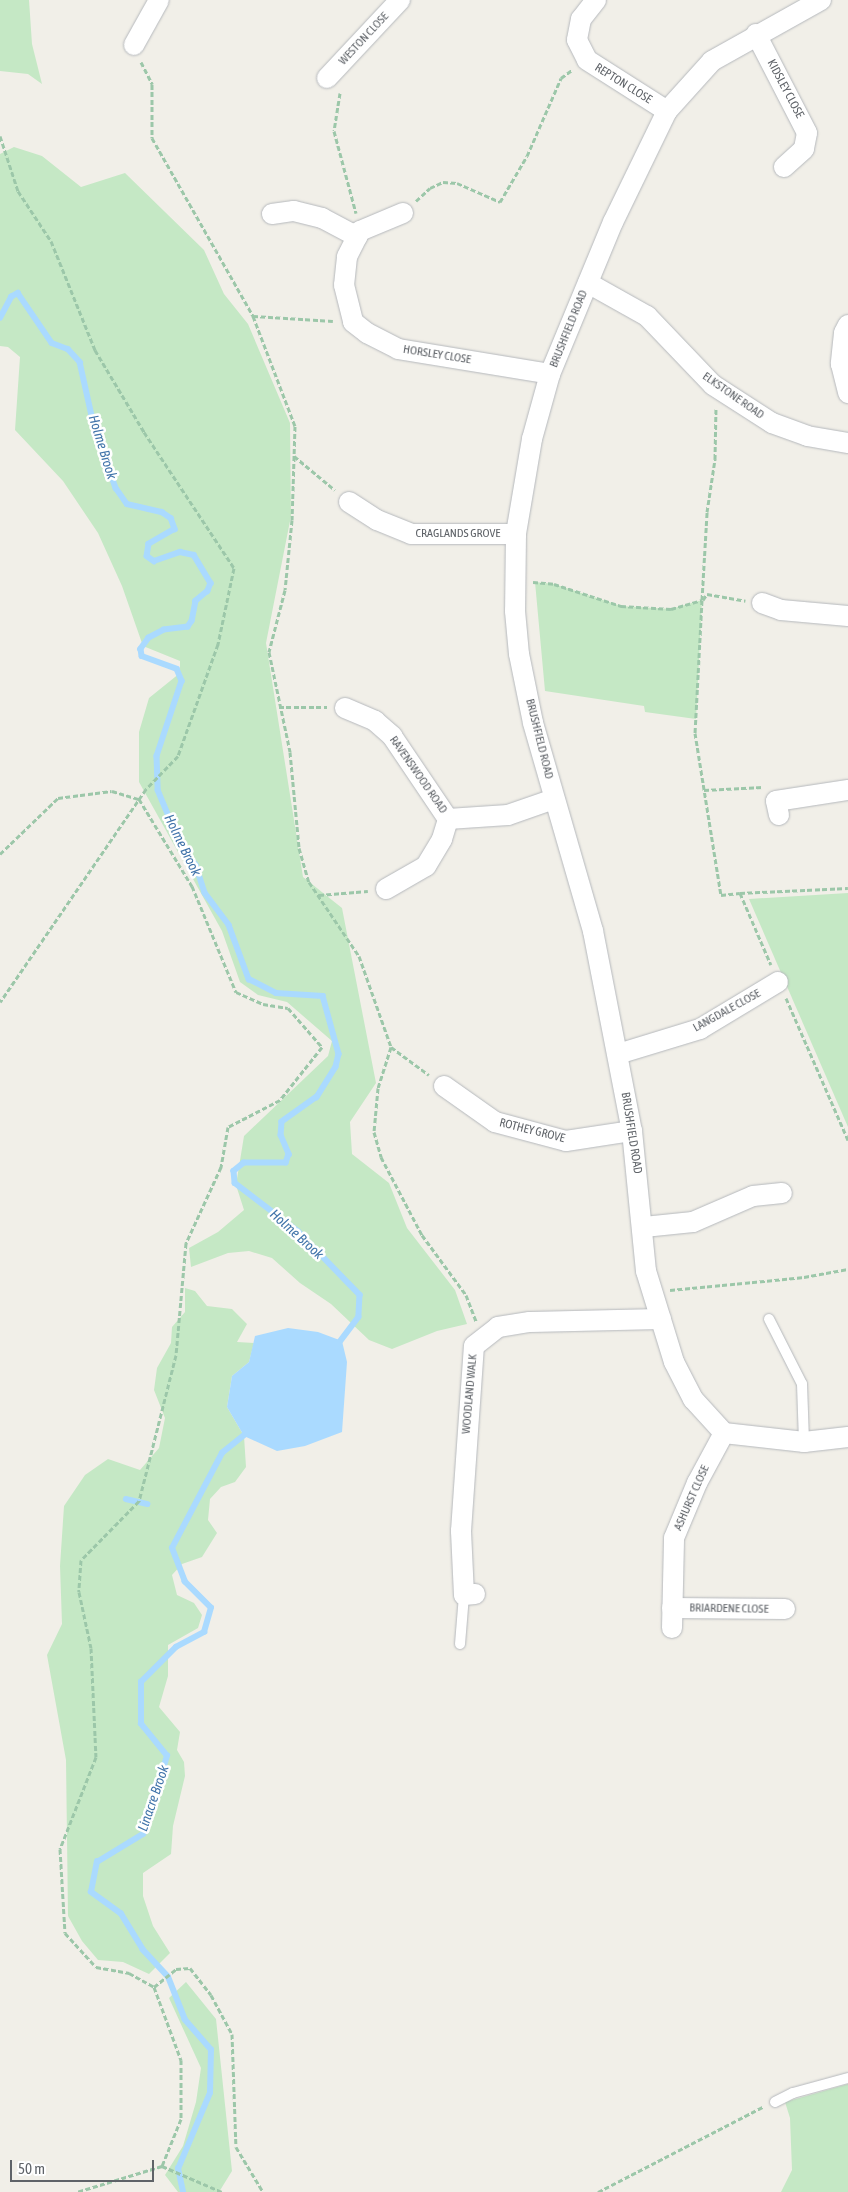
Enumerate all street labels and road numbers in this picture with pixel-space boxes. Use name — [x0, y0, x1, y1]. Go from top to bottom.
street label: WESTON CLOSE — [336, 10, 392, 68]
street label: KIDSLEY CLOSE — [764, 57, 806, 121]
street label: REPTON CLOSE — [592, 61, 654, 107]
street label: BRUSHFIELD ROAD — [547, 288, 591, 370]
street label: HORSLEY CLOSE — [402, 343, 472, 367]
street label: ELKSTONE ROAD — [699, 369, 767, 423]
street label: CRAGLANDS GROVE — [416, 527, 500, 541]
street label: BRUSHFIELD ROAD — [522, 697, 556, 781]
street label: RAVENSWOOD ROAD — [386, 734, 450, 816]
street label: LANGDALE CLOSE — [691, 987, 763, 1035]
street label: BRUSHFIELD ROAD — [617, 1091, 645, 1175]
street label: ROTHEY GROVE — [498, 1116, 566, 1146]
street label: WOODLAND WALK — [459, 1353, 481, 1435]
street label: ASHURST CLOSE — [671, 1463, 713, 1533]
street label: BRIARDENE CLOSE — [689, 1601, 769, 1617]

